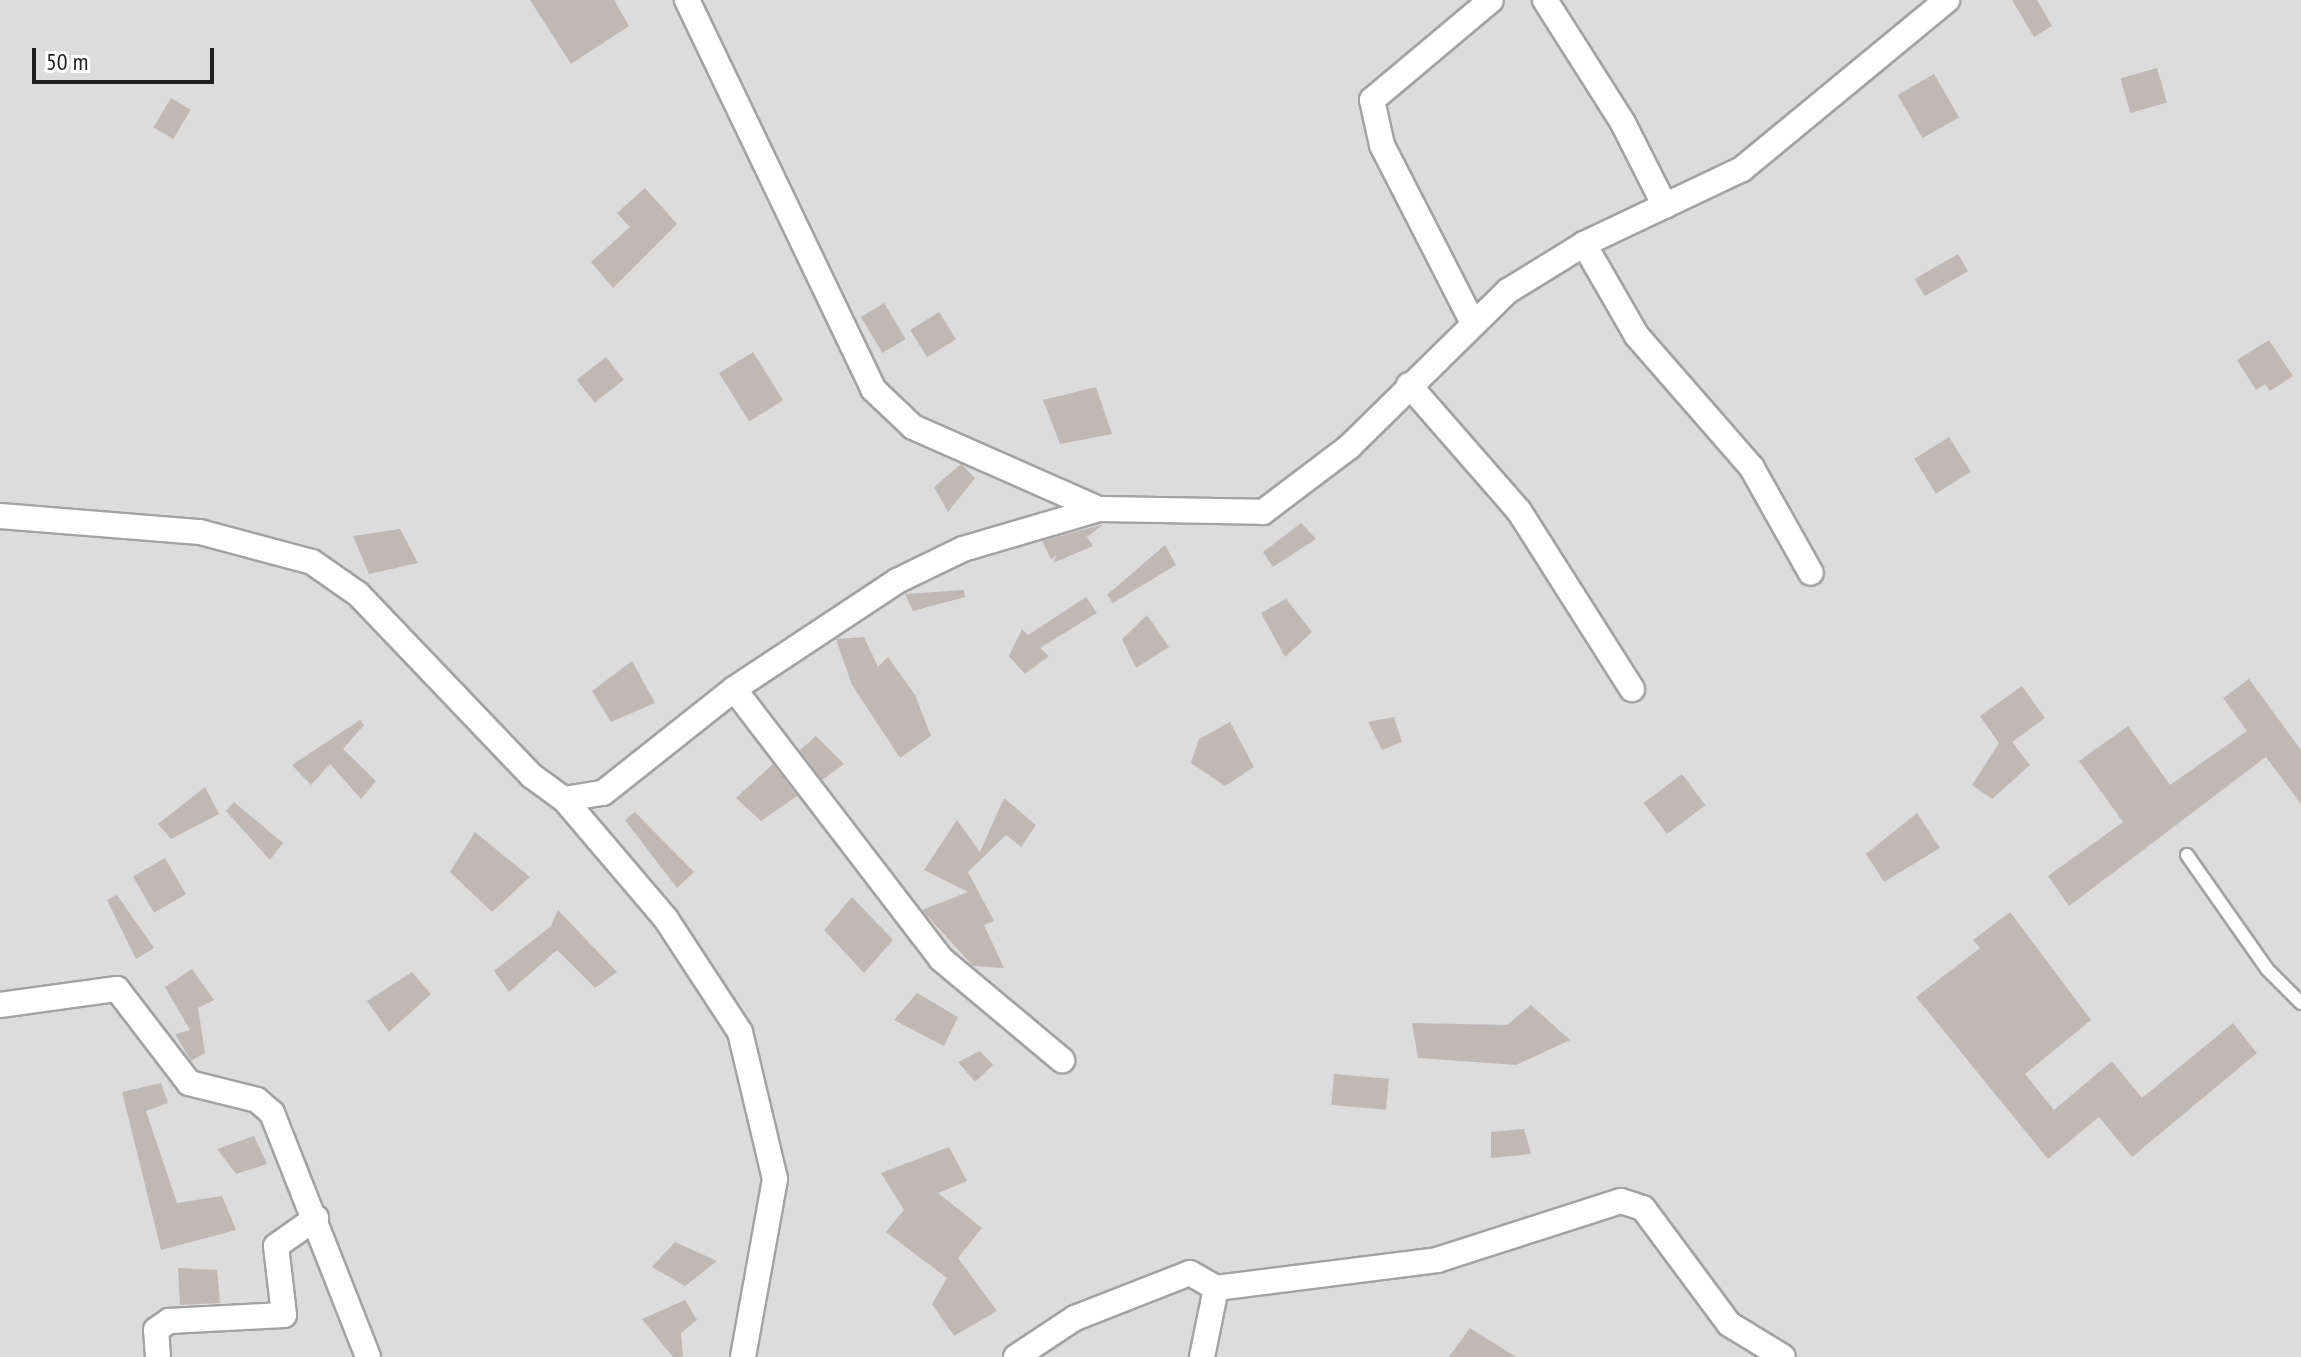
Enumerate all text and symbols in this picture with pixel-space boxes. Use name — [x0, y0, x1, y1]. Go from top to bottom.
scale bar — [36, 32, 218, 82]
text: 50 m — [46, 46, 88, 77]

